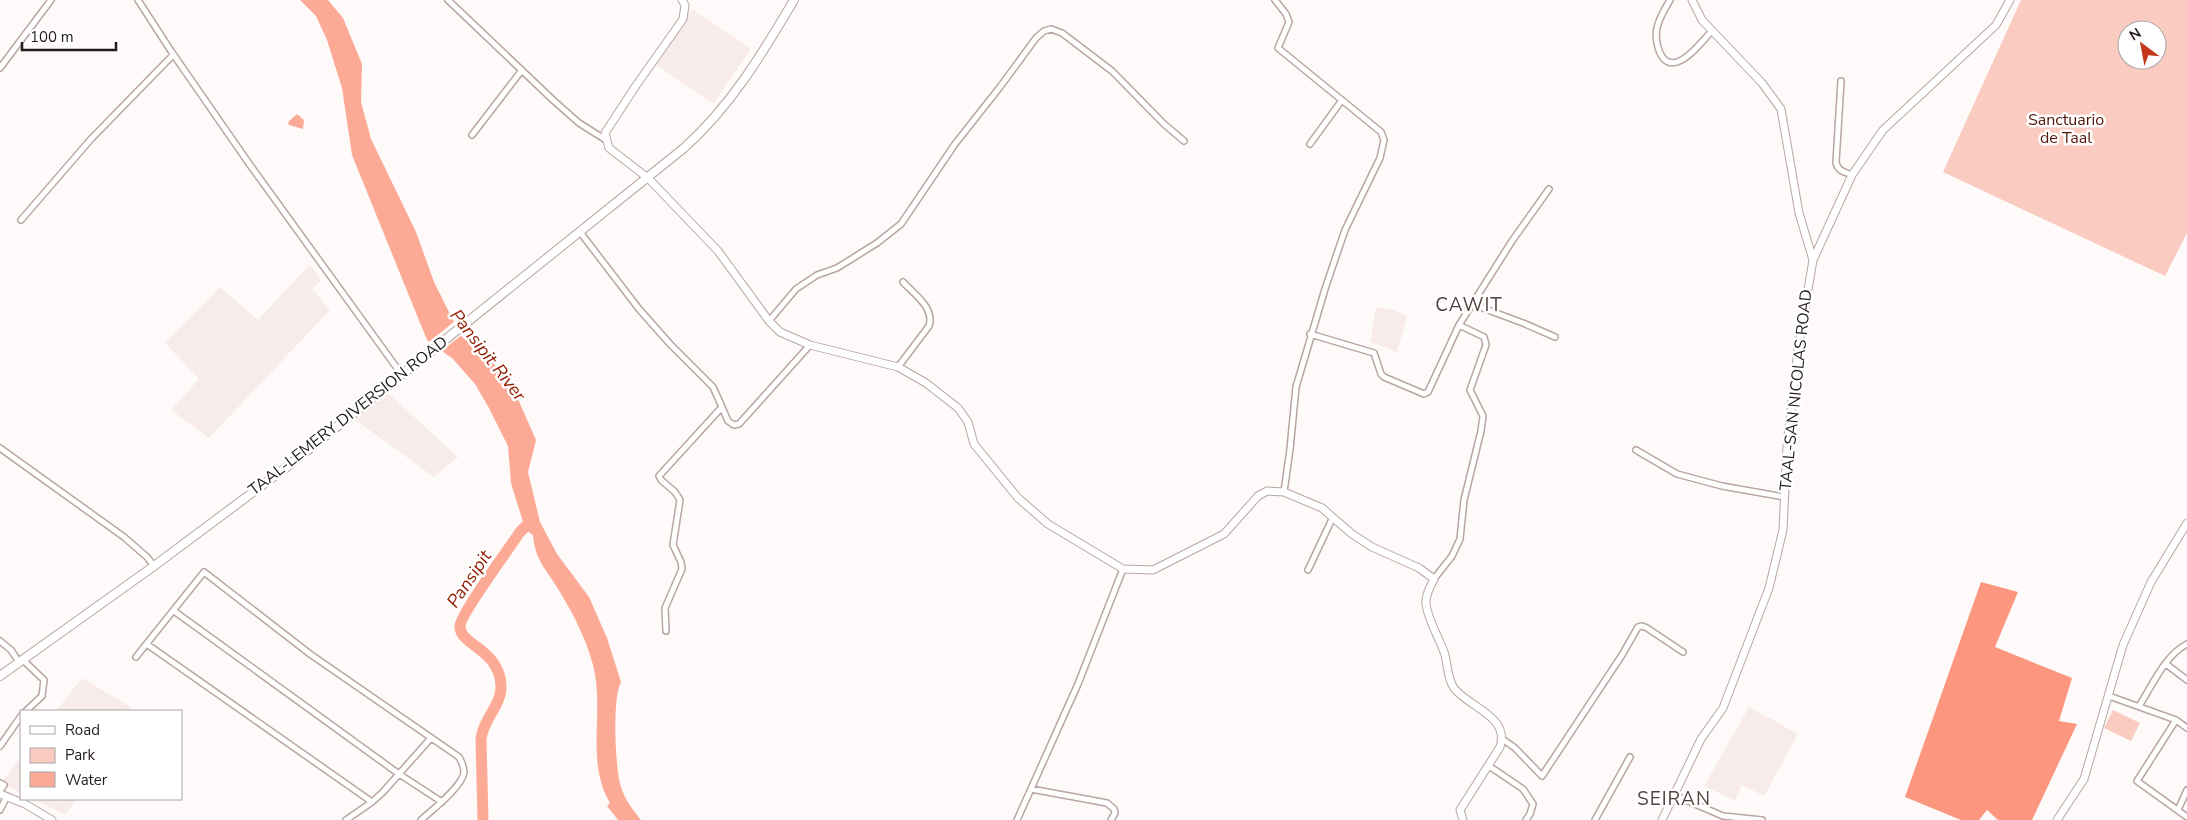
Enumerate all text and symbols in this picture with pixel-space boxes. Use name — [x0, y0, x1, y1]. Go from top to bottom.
scale bar — [22, 20, 116, 52]
north arrow — [2117, 20, 2167, 70]
text: N — [2126, 24, 2145, 45]
text: 100 m — [30, 27, 74, 47]
park label: Sanctuario de Taal — [2028, 109, 2104, 149]
street label: TAAL-SAN NICOLAS ROAD — [1774, 288, 1818, 492]
district label: CAWIT — [1435, 292, 1503, 318]
water label: Pansipit River — [445, 304, 532, 406]
street label: TAAL-LEMERY DIVERSION ROAD — [244, 331, 452, 501]
water label: Pansipit — [441, 545, 497, 612]
legend — [20, 710, 182, 800]
text: Road — [65, 720, 100, 740]
text: Park — [65, 745, 95, 765]
text: Water — [65, 770, 108, 790]
district label: SEIRAN — [1637, 786, 1711, 812]

